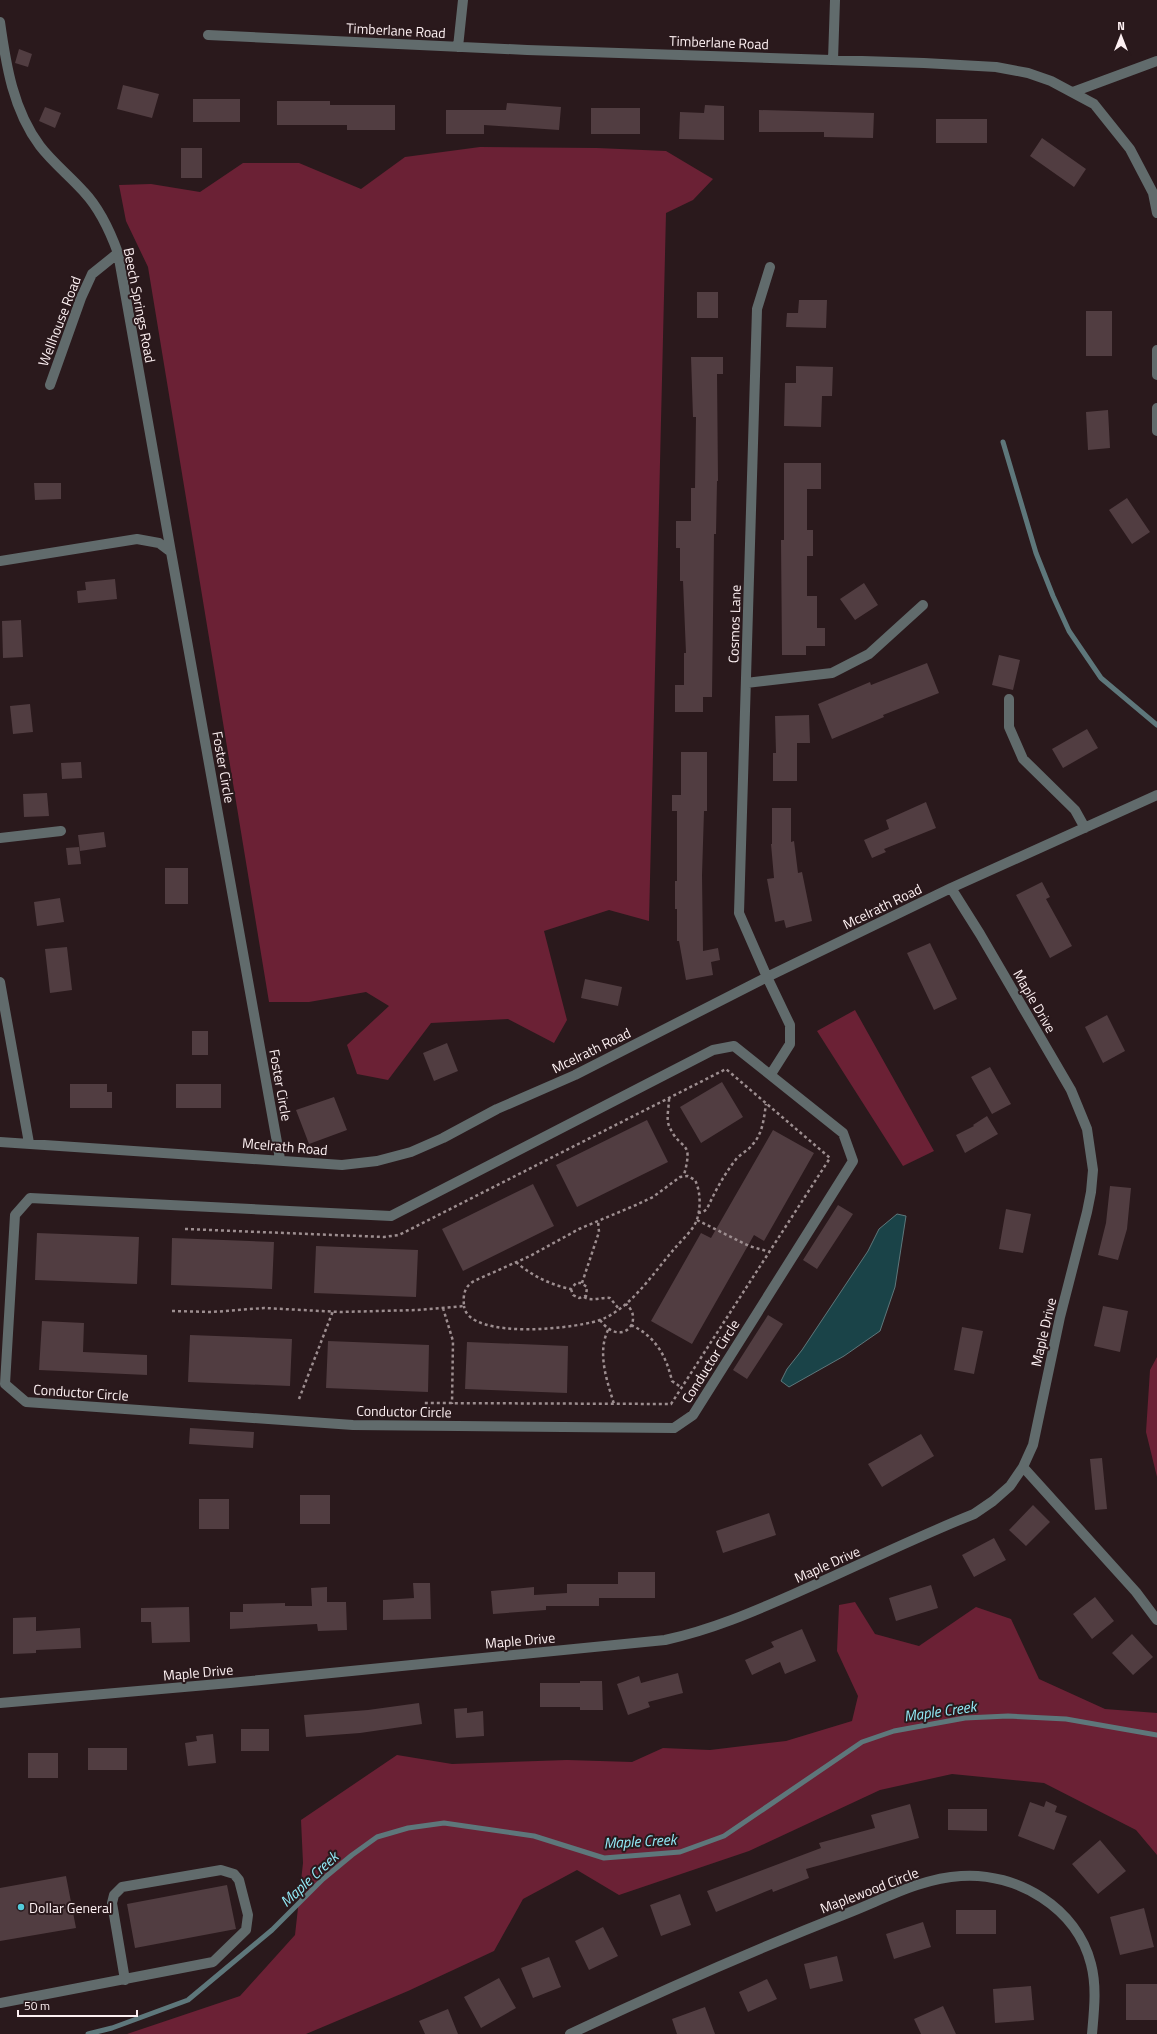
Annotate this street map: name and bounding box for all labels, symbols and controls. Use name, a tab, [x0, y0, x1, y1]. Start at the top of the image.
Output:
north arrow	[1101, 16, 1141, 56]
street label: Timberlane Road	[346, 17, 446, 43]
text: N	[1117, 18, 1125, 34]
street label: Timberlane Road	[669, 30, 769, 54]
street label: Beech Springs Road	[119, 246, 161, 364]
street label: Wellhouse Road	[32, 273, 86, 369]
street label: Cosmos Lane	[722, 584, 746, 664]
street label: Foster Circle	[207, 729, 241, 805]
street label: Mcelrath Road	[839, 878, 925, 934]
street label: Maple Drive	[1008, 965, 1062, 1037]
street label: Mcelrath Road	[548, 1022, 634, 1078]
street label: Foster Circle	[264, 1047, 298, 1123]
street label: Mcelrath Road	[241, 1132, 329, 1160]
street label: Maple Drive	[1025, 1295, 1061, 1369]
street label: Conductor Circle	[676, 1315, 744, 1407]
street label: Conductor Circle	[33, 1378, 129, 1406]
street label: Conductor Circle	[356, 1400, 452, 1422]
street label: Maple Drive	[791, 1540, 863, 1588]
street label: Maple Drive	[484, 1626, 556, 1654]
street label: Maple Drive	[162, 1658, 234, 1686]
water label: Maple Creek	[902, 1694, 980, 1727]
water label: Maple Creek	[603, 1827, 679, 1854]
water label: Maple Creek	[275, 1844, 345, 1912]
street label: Maplewood Circle	[817, 1862, 921, 1918]
place label: Dollar General	[29, 1897, 112, 1918]
marker: Dollar General	[16, 1902, 26, 1912]
scale bar	[18, 1992, 137, 2018]
text: 50 m	[24, 1996, 50, 2015]

